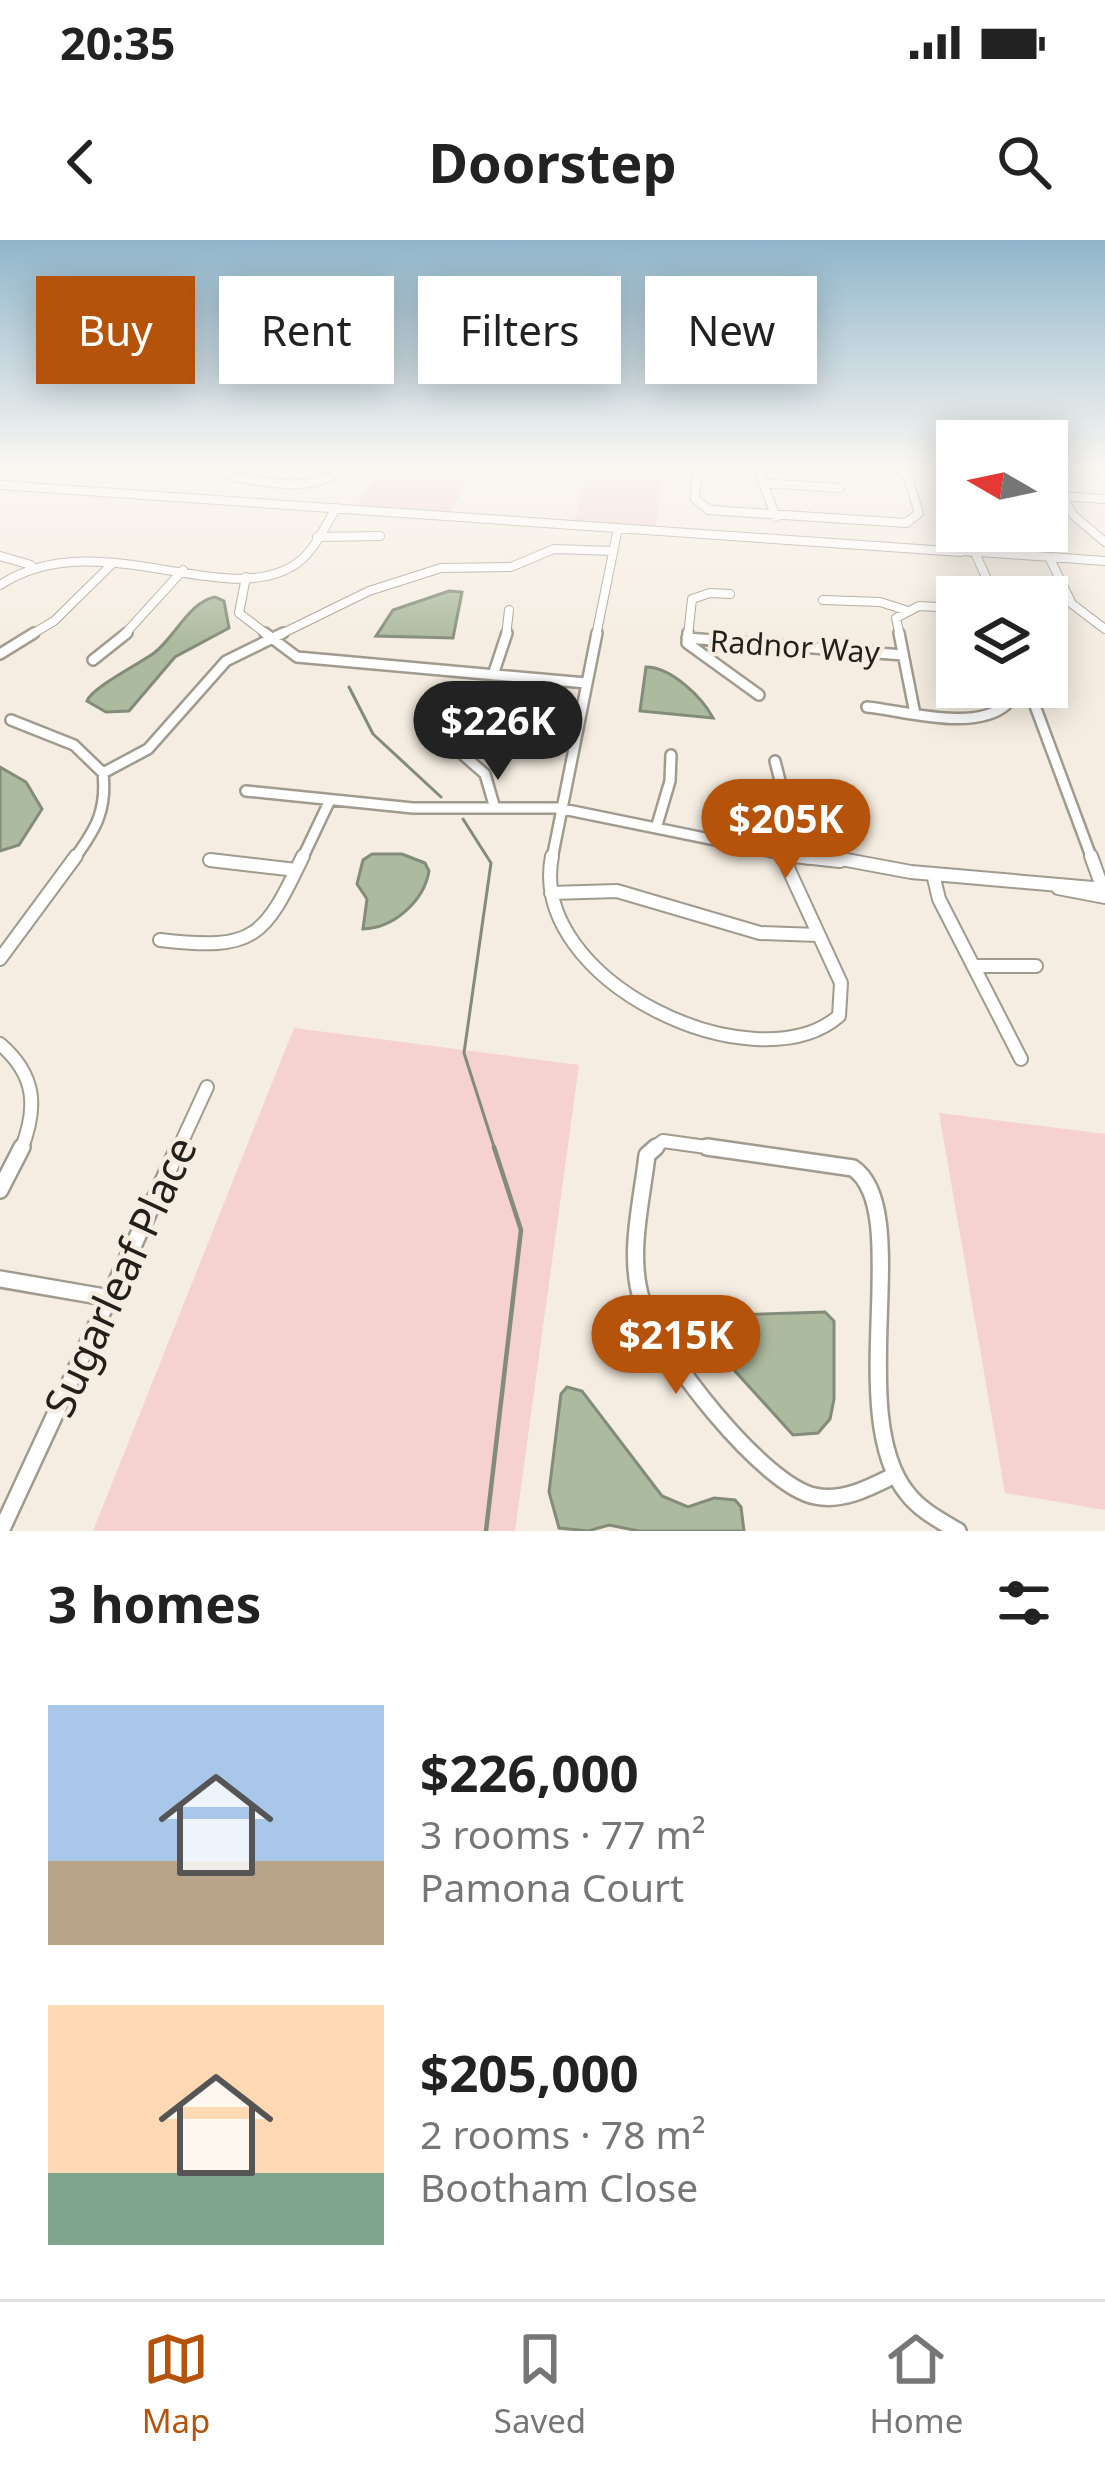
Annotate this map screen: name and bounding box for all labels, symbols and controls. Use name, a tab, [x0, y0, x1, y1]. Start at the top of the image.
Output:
text: 20:35	[60, 12, 176, 73]
text: Doorstep	[428, 125, 677, 199]
icon: back	[48, 129, 114, 195]
icon: search	[991, 129, 1057, 195]
chip: Buy	[36, 276, 195, 384]
chip: Rent	[219, 276, 394, 384]
chip: Filters	[418, 276, 621, 384]
chip: New	[645, 276, 817, 384]
north arrow	[936, 420, 1068, 552]
map controls	[936, 420, 1068, 708]
button: layers	[936, 576, 1068, 708]
street label: Radnor Way	[709, 620, 882, 672]
pin: $226K	[414, 681, 582, 783]
text: $226K	[440, 693, 556, 746]
pin: $205K	[702, 779, 870, 881]
text: $205K	[728, 791, 844, 844]
street label: Sugarleaf Place	[29, 1127, 209, 1425]
pin: $215K	[592, 1295, 760, 1397]
text: $215K	[618, 1307, 734, 1360]
text: 3 homes	[48, 1568, 261, 1638]
icon: filters	[991, 1570, 1057, 1636]
text: $226,000	[420, 1737, 639, 1807]
icon: home	[144, 1753, 288, 1897]
text: 3 rooms · 77 m²	[420, 1807, 706, 1860]
text: Pamona Court	[420, 1860, 684, 1913]
text: $205,000	[420, 2037, 639, 2107]
icon: home	[144, 2053, 288, 2197]
text: 2 rooms · 78 m²	[420, 2107, 706, 2160]
text: Bootham Close	[420, 2160, 698, 2213]
tab: Map	[142, 2326, 210, 2443]
tab: Saved	[494, 2326, 586, 2443]
tab: Home	[869, 2326, 963, 2443]

